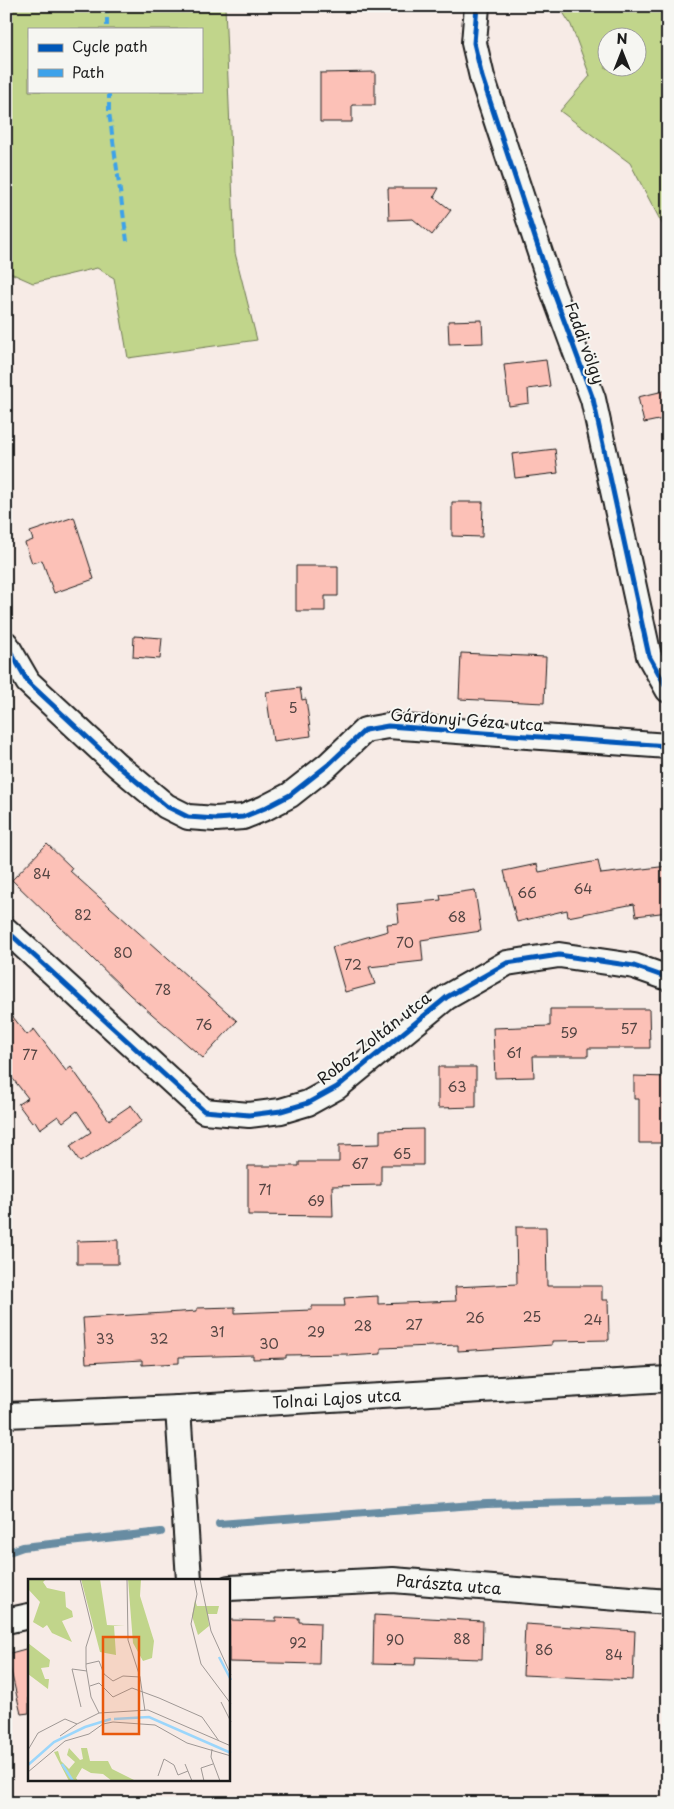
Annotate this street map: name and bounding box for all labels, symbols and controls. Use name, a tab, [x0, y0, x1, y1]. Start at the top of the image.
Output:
legend	[28, 28, 202, 92]
north arrow	[596, 28, 646, 78]
text: N	[616, 28, 628, 49]
text: Cycle path	[72, 34, 148, 57]
text: Path	[72, 60, 104, 83]
street label: Faddi völgy	[560, 298, 612, 387]
house number: 5	[288, 697, 298, 718]
street label: Gárdonyi Géza utca	[390, 702, 545, 736]
house number: 84	[33, 863, 51, 884]
house number: 64	[573, 878, 593, 899]
house number: 66	[517, 882, 537, 903]
house number: 82	[74, 904, 92, 925]
house number: 68	[448, 906, 466, 927]
house number: 70	[396, 932, 414, 953]
house number: 80	[114, 942, 132, 963]
house number: 72	[344, 954, 362, 975]
house number: 78	[155, 979, 171, 1000]
street label: Roboz Zoltán utca	[311, 985, 436, 1089]
house number: 76	[196, 1014, 213, 1035]
house number: 57	[621, 1018, 637, 1039]
house number: 59	[560, 1022, 578, 1043]
house number: 61	[506, 1042, 522, 1063]
house number: 77	[22, 1044, 38, 1065]
house number: 63	[448, 1076, 466, 1097]
house number: 65	[393, 1143, 411, 1164]
house number: 67	[351, 1153, 369, 1174]
house number: 71	[258, 1179, 272, 1200]
house number: 69	[307, 1190, 325, 1211]
house number: 25	[523, 1306, 541, 1327]
house number: 26	[465, 1307, 485, 1328]
house number: 24	[584, 1309, 602, 1330]
house number: 27	[405, 1314, 423, 1335]
house number: 28	[354, 1315, 372, 1336]
house number: 31	[210, 1321, 224, 1342]
house number: 29	[307, 1321, 325, 1342]
house number: 33	[96, 1328, 114, 1349]
house number: 32	[150, 1328, 168, 1349]
house number: 30	[259, 1333, 279, 1354]
street label: Tolnai Lajos utca	[272, 1382, 402, 1413]
street label: Parászta utca	[395, 1567, 502, 1600]
inset map	[28, 1579, 230, 1782]
house number: 88	[453, 1628, 471, 1649]
house number: 90	[386, 1629, 404, 1650]
house number: 92	[289, 1632, 307, 1653]
house number: 86	[535, 1639, 553, 1660]
house number: 84	[605, 1644, 623, 1665]

